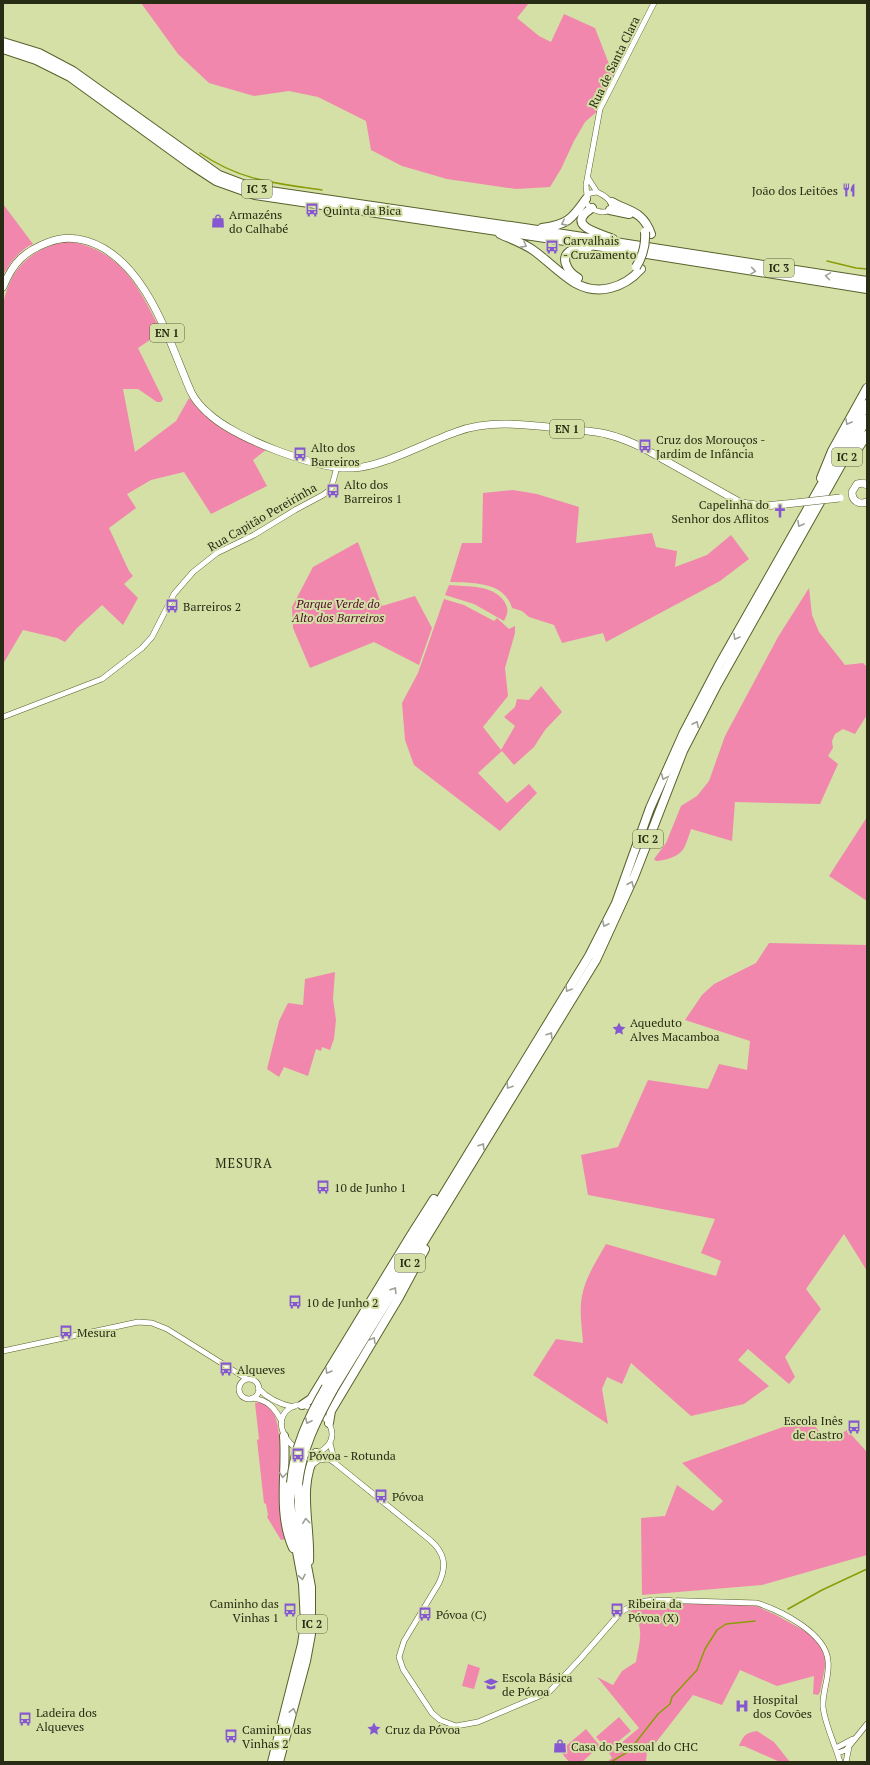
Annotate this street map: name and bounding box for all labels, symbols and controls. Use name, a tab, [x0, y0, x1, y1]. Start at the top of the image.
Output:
street label: Rua de Santa Clara	[585, 14, 643, 110]
road number: IC 3	[242, 180, 272, 198]
restaurant icon: João dos Leitões	[841, 182, 857, 198]
place label: João dos Leitões	[752, 183, 838, 198]
bus stop icon: Quinta da Bica	[304, 202, 320, 218]
place label: Quinta da Bica	[323, 203, 401, 218]
place label: Armazéns do Calhabé	[229, 207, 288, 236]
shop icon: Armazéns do Calhabé	[210, 213, 226, 229]
one-way arrow	[561, 218, 568, 226]
place label: Carvalhais - Cruzamento	[563, 233, 637, 262]
bus stop icon: Carvalhais - Cruzamento	[544, 239, 560, 255]
one-way arrow	[520, 240, 527, 248]
road number: IC 3	[764, 259, 794, 277]
one-way arrow	[749, 266, 756, 275]
one-way arrow	[825, 272, 832, 280]
road number: EN 1	[150, 324, 184, 342]
one-way arrow	[845, 418, 852, 425]
road number: EN 1	[550, 420, 584, 438]
place label: Cruz dos Morouços - Jardim de Infância	[656, 432, 765, 461]
bus stop icon: Cruz dos Morouços - Jardim de Infância	[637, 438, 653, 454]
place label: Alto dos Barreiros	[311, 440, 360, 469]
bus stop icon: Alto dos Barreiros	[292, 446, 308, 462]
road number: IC 2	[832, 448, 862, 466]
place label: Alto dos Barreiros 1	[344, 477, 402, 506]
street label: Rua Capitão Pereirinha	[205, 480, 319, 554]
bus stop icon: Alto dos Barreiros 1	[325, 483, 341, 499]
place label: Capelinha do Senhor dos Aflitos	[672, 497, 769, 526]
church icon: Capelinha do Senhor dos Aflitos	[772, 503, 788, 519]
one-way arrow	[797, 519, 804, 527]
park label: Parque Verde do Alto dos Barreiros	[291, 596, 384, 625]
bus stop icon: Barreiros 2	[164, 598, 180, 614]
place label: Barreiros 2	[183, 599, 241, 614]
one-way arrow	[733, 633, 740, 640]
one-way arrow	[691, 721, 699, 729]
one-way arrow	[661, 773, 669, 781]
road number: IC 2	[633, 830, 663, 848]
one-way arrow	[626, 880, 634, 888]
one-way arrow	[602, 920, 610, 927]
one-way arrow	[566, 985, 573, 992]
place label: Aqueduto Alves Macamboa	[630, 1015, 720, 1044]
place icon: Aqueduto Alves Macamboa	[611, 1021, 627, 1037]
one-way arrow	[546, 1032, 553, 1039]
one-way arrow	[506, 1082, 514, 1089]
one-way arrow	[478, 1143, 485, 1150]
district label: MESURA	[215, 1154, 273, 1172]
bus stop icon: 10 de Junho 1	[315, 1179, 331, 1195]
place label: 10 de Junho 1	[334, 1180, 406, 1195]
road number: IC 2	[395, 1254, 425, 1272]
one-way arrow	[389, 1287, 396, 1294]
bus stop icon: 10 de Junho 2	[287, 1294, 303, 1310]
place label: 10 de Junho 2	[306, 1295, 378, 1310]
bus stop icon: Mesura	[58, 1324, 74, 1340]
place label: Mesura	[77, 1325, 116, 1340]
one-way arrow	[369, 1337, 376, 1344]
bus stop icon: Alqueves	[218, 1361, 234, 1377]
place label: Alqueves	[237, 1362, 285, 1377]
one-way arrow	[325, 1367, 332, 1374]
place label: Escola Inês de Castro	[784, 1413, 843, 1442]
one-way arrow	[304, 1418, 312, 1425]
bus stop icon: Escola Inês de Castro	[846, 1419, 862, 1435]
bus stop icon: Póvoa - Rotunda	[290, 1447, 306, 1463]
place label: Póvoa - Rotunda	[309, 1448, 396, 1463]
one-way arrow	[279, 1472, 288, 1478]
bus stop icon: Póvoa	[373, 1488, 389, 1504]
place label: Póvoa	[392, 1489, 424, 1504]
one-way arrow	[302, 1518, 311, 1524]
one-way arrow	[297, 1574, 305, 1580]
place label: Caminho das Vinhas 1	[210, 1596, 279, 1625]
place label: Ribeira da Póvoa (X)	[628, 1596, 682, 1625]
bus stop icon: Caminho das Vinhas 1	[282, 1602, 298, 1618]
bus stop icon: Ribeira da Póvoa (X)	[609, 1602, 625, 1618]
bus stop icon: Póvoa (C)	[417, 1606, 433, 1622]
place label: Póvoa (C)	[436, 1607, 487, 1622]
road number: IC 2	[297, 1615, 327, 1633]
place label: Escola Básica de Póvoa	[502, 1670, 573, 1699]
school or university icon: Escola Básica de Póvoa	[483, 1676, 499, 1692]
place label: Hospital dos Covões	[753, 1692, 812, 1721]
hospital icon: Hospital dos Covões	[734, 1698, 750, 1714]
place label: Ladeira dos Alqueves	[36, 1705, 97, 1734]
one-way arrow	[289, 1708, 297, 1714]
bus stop icon: Ladeira dos Alqueves	[17, 1711, 33, 1727]
place icon: Cruz da Póvoa	[366, 1721, 382, 1737]
place label: Caminho das Vinhas 2	[242, 1722, 311, 1751]
place label: Cruz da Póvoa	[385, 1722, 460, 1737]
bus stop icon: Caminho das Vinhas 2	[223, 1728, 239, 1744]
shop icon: Casa do Pessoal do CHC	[552, 1738, 568, 1754]
place label: Casa do Pessoal do CHC	[571, 1739, 698, 1754]

